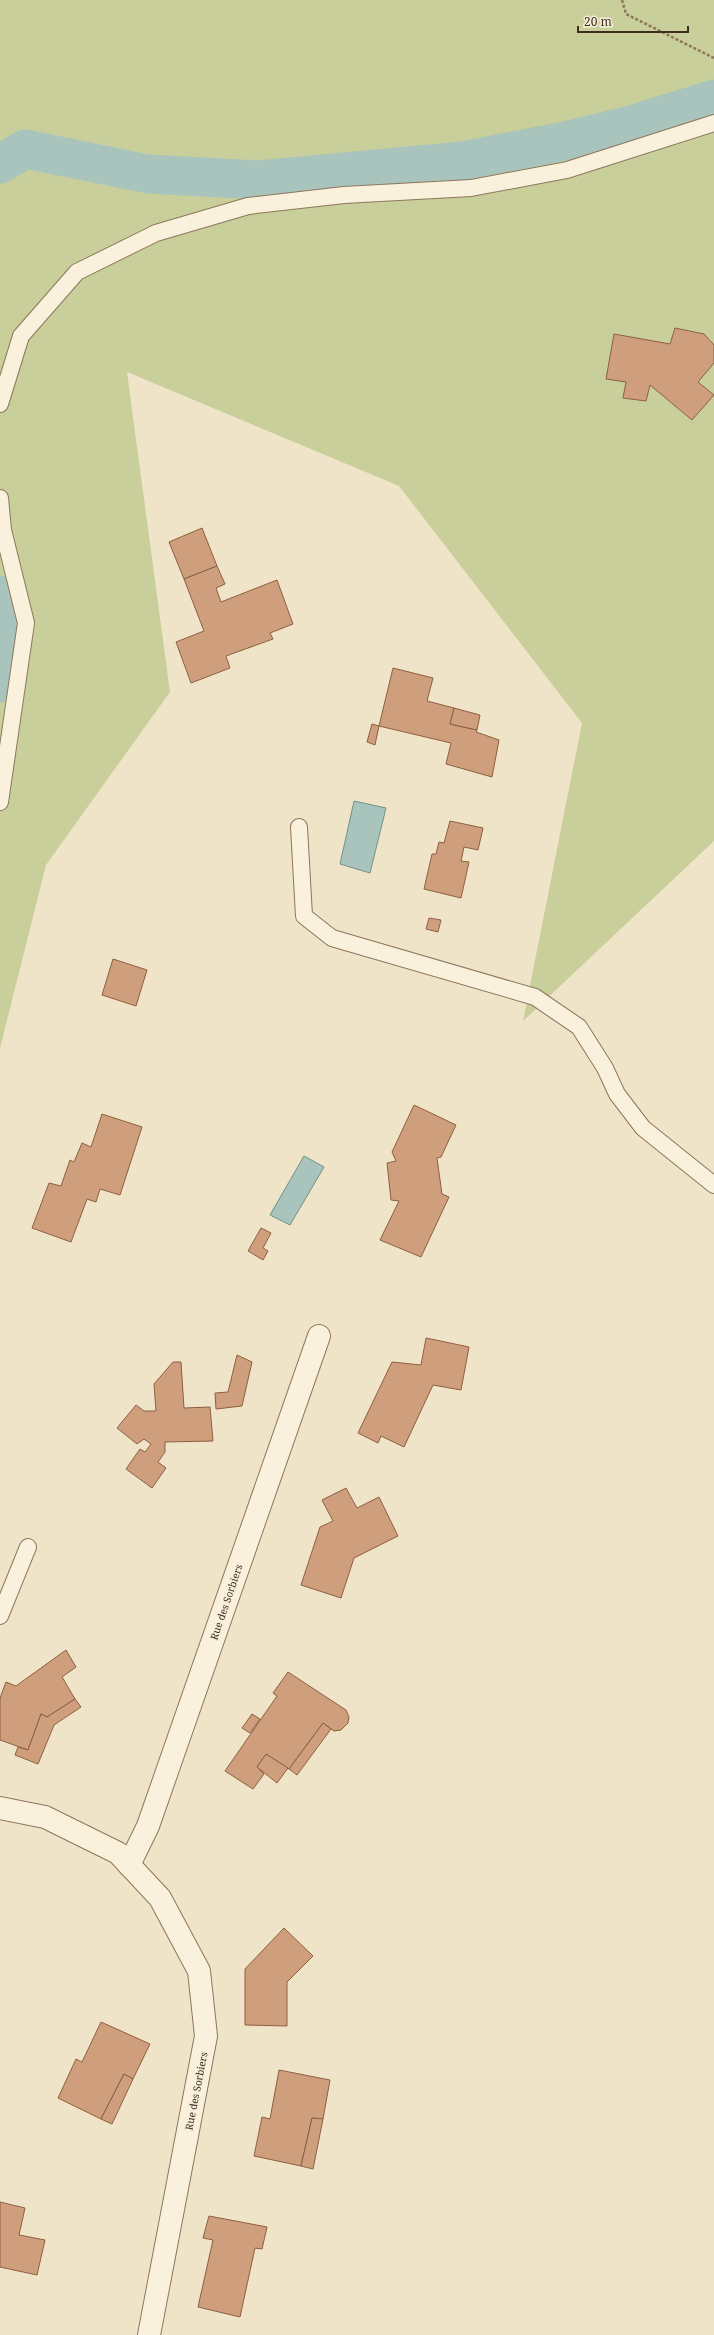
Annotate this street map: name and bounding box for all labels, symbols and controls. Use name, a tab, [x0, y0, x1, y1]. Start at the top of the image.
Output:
scale bar	[578, 8, 688, 34]
text: 20 m	[584, 13, 612, 30]
street label: Rue des Sorbiers	[206, 1562, 246, 1642]
street label: Rue des Sorbiers	[182, 2050, 211, 2131]

